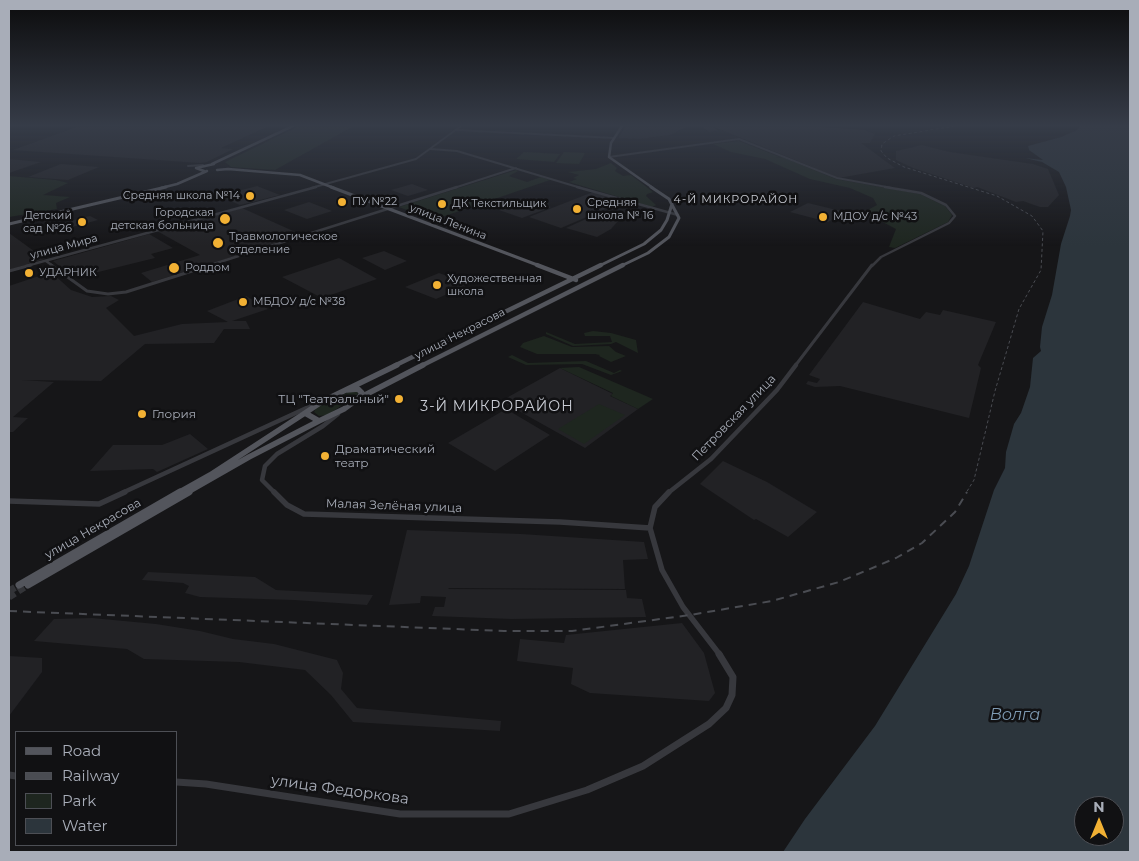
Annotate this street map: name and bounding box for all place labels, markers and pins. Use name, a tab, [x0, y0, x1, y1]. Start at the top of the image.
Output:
place label: Средняя школа №14	[123, 189, 240, 203]
marker: Средняя школа №14	[244, 190, 256, 202]
place label: ПУ №22	[352, 195, 397, 209]
marker: ПУ №22	[336, 196, 348, 208]
place label: Средняя школа № 16	[587, 196, 653, 222]
place label: ДК Текстильщик	[452, 197, 546, 211]
marker: ДК Текстильщик	[436, 198, 448, 210]
marker: Средняя школа № 16	[571, 203, 583, 215]
place label: Городская детская больница	[111, 206, 214, 232]
place label: Детский сад №26	[23, 209, 72, 235]
place label: МДОУ д/с №43	[833, 210, 917, 224]
marker: МДОУ д/с №43	[817, 211, 829, 223]
marker: Городская детская больница	[218, 212, 232, 226]
marker: Детский сад №26	[76, 216, 88, 228]
place label: Травмологическое отделение	[229, 230, 338, 256]
marker: Травмологическое отделение	[211, 236, 225, 250]
marker: Роддом	[167, 261, 181, 275]
place label: Роддом	[185, 261, 230, 275]
place label: УДАРНИК	[39, 266, 97, 280]
marker: УДАРНИК	[23, 267, 35, 279]
place label: Художественная школа	[447, 272, 542, 298]
marker: Художественная школа	[431, 279, 443, 291]
place label: МБДОУ д/с №38	[253, 295, 345, 309]
marker: МБДОУ д/с №38	[237, 296, 249, 308]
place label: ТЦ "Театральный"	[278, 392, 389, 406]
marker: ТЦ "Театральный"	[393, 393, 405, 405]
place label: Глория	[152, 407, 196, 421]
marker: Глория	[136, 408, 148, 420]
place label: Драматический театр	[335, 442, 435, 470]
marker: Драматический театр	[319, 450, 331, 462]

